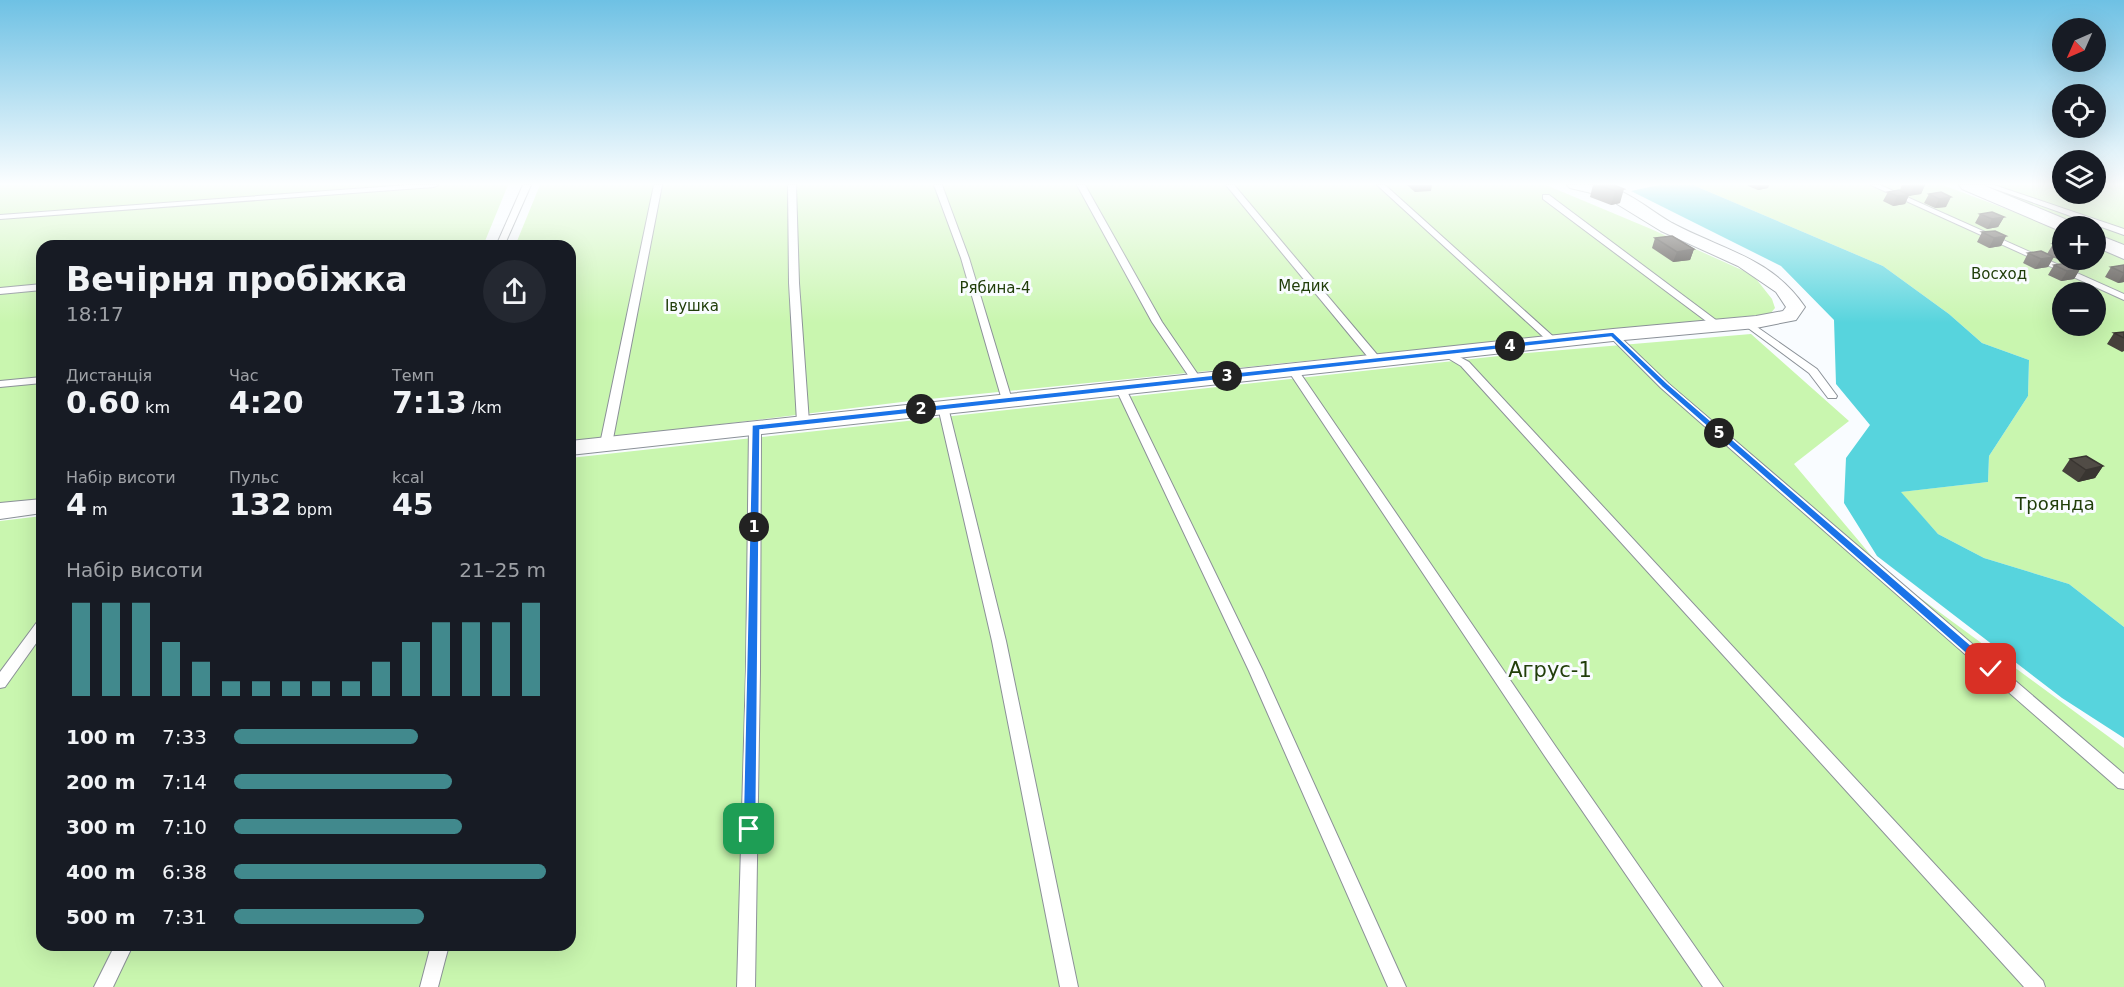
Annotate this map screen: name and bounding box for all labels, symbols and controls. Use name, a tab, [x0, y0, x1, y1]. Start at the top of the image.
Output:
north arrow	[2052, 18, 2106, 72]
map controls	[2052, 18, 2106, 336]
button: locate	[2052, 84, 2106, 138]
button: layers	[2052, 150, 2106, 204]
button: +	[2052, 216, 2106, 270]
text: Вечірня пробіжка	[66, 260, 408, 299]
button: share	[483, 260, 546, 323]
park label: Восход	[1971, 265, 2027, 283]
park label: Медик	[1278, 277, 1330, 295]
park label: Рябина-4	[959, 279, 1031, 297]
button: −	[2052, 282, 2106, 336]
park label: Івушка	[665, 297, 719, 315]
text: 18:17	[66, 302, 124, 326]
pin: 4	[1495, 331, 1525, 361]
text: 4	[1504, 336, 1516, 355]
pin: 3	[1212, 361, 1242, 391]
text: Дистанція	[66, 366, 152, 385]
text: Час	[229, 366, 259, 385]
text: Темп	[392, 366, 434, 385]
text: 3	[1221, 366, 1233, 385]
text: 0.60	[66, 385, 140, 420]
text: 4:20	[229, 385, 304, 420]
text: 7:13	[392, 385, 467, 420]
pin: 2	[906, 394, 936, 424]
text: km	[140, 398, 170, 417]
text: /km	[467, 398, 502, 417]
text: 2	[915, 399, 927, 418]
pin: 5	[1704, 418, 1734, 448]
text: 5	[1713, 423, 1725, 442]
text: Набір висоти	[66, 468, 176, 487]
text: Пульс	[229, 468, 279, 487]
text: kcal	[392, 468, 424, 487]
text: 4	[66, 487, 87, 522]
text: 132	[229, 487, 292, 522]
text: 45	[392, 487, 434, 522]
park label: Троянда	[2014, 493, 2095, 514]
text: m	[87, 500, 108, 519]
text: bpm	[292, 500, 333, 519]
pin: 1	[739, 512, 769, 542]
text: 1	[748, 517, 760, 536]
text: Набір висоти	[66, 558, 203, 582]
text: 21–25 m	[459, 558, 546, 582]
pin	[1965, 643, 2016, 694]
icon: check	[1974, 652, 2007, 685]
park label: Агрус-1	[1508, 658, 1592, 682]
text: 100 m	[66, 725, 136, 749]
text: 7:33	[162, 725, 207, 749]
text: 200 m	[66, 770, 136, 794]
text: 7:14	[162, 770, 207, 794]
pin	[723, 803, 774, 854]
icon: arrive	[732, 812, 765, 845]
text: 300 m	[66, 815, 136, 839]
text: 7:10	[162, 815, 207, 839]
text: 400 m	[66, 860, 136, 884]
text: 6:38	[162, 860, 207, 884]
text: 500 m	[66, 905, 136, 929]
text: 7:31	[162, 905, 207, 929]

